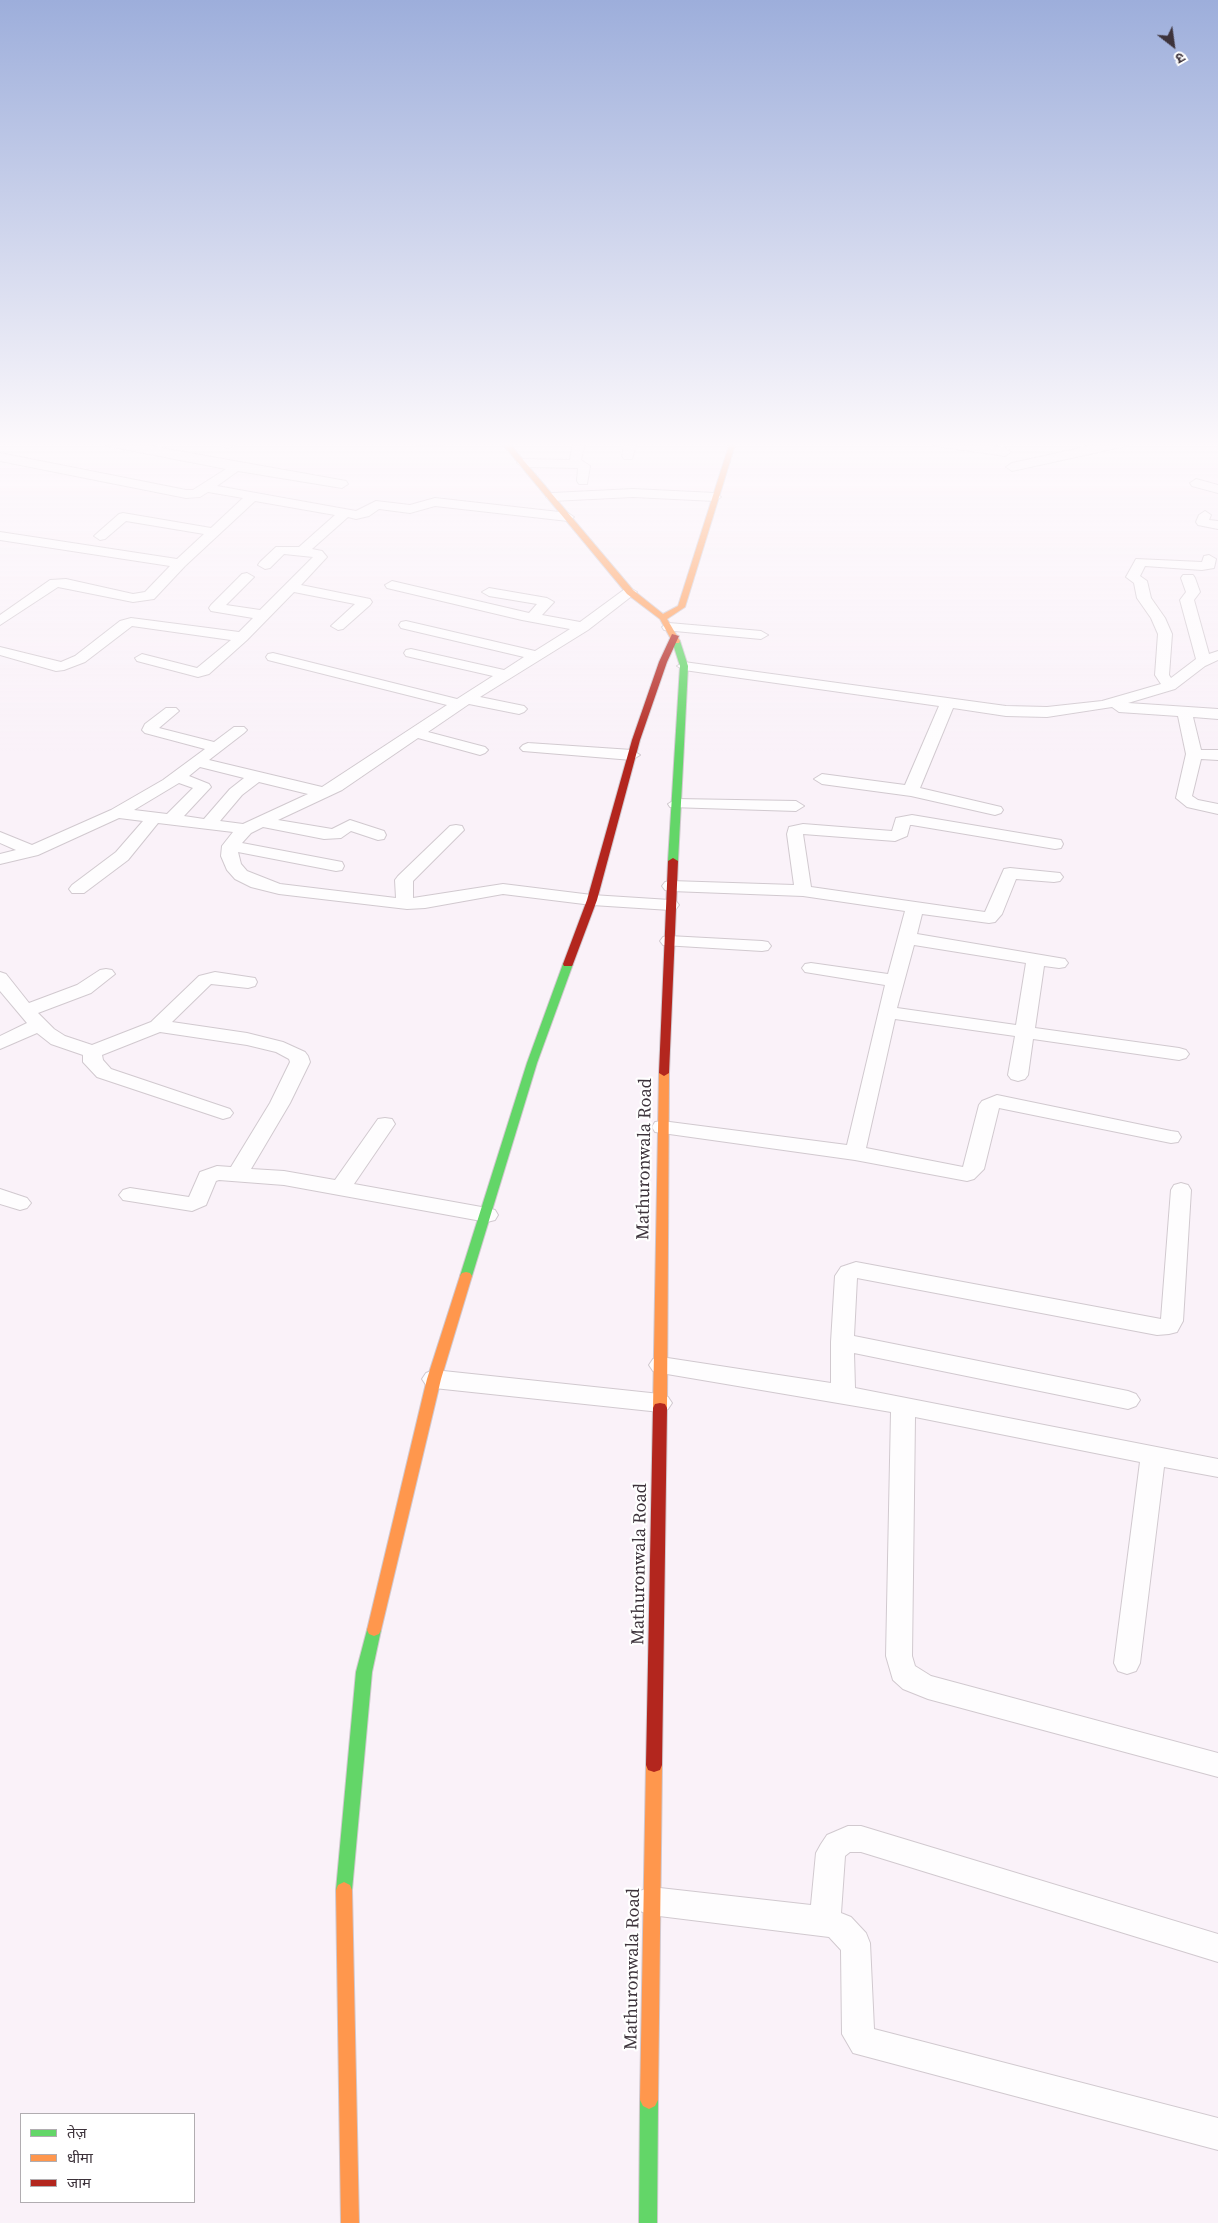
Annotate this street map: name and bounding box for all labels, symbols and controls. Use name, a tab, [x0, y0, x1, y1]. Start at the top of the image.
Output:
north arrow	[1148, 20, 1198, 70]
text: उ	[1172, 47, 1189, 69]
street label: Mathuronwala Road	[633, 1078, 657, 1240]
street label: Mathuronwala Road	[628, 1483, 652, 1645]
street label: Mathuronwala Road	[621, 1888, 645, 2050]
legend	[20, 2113, 195, 2203]
text: तेज़	[67, 2122, 87, 2143]
text: धीमा	[67, 2147, 93, 2168]
text: जाम	[67, 2172, 91, 2193]

